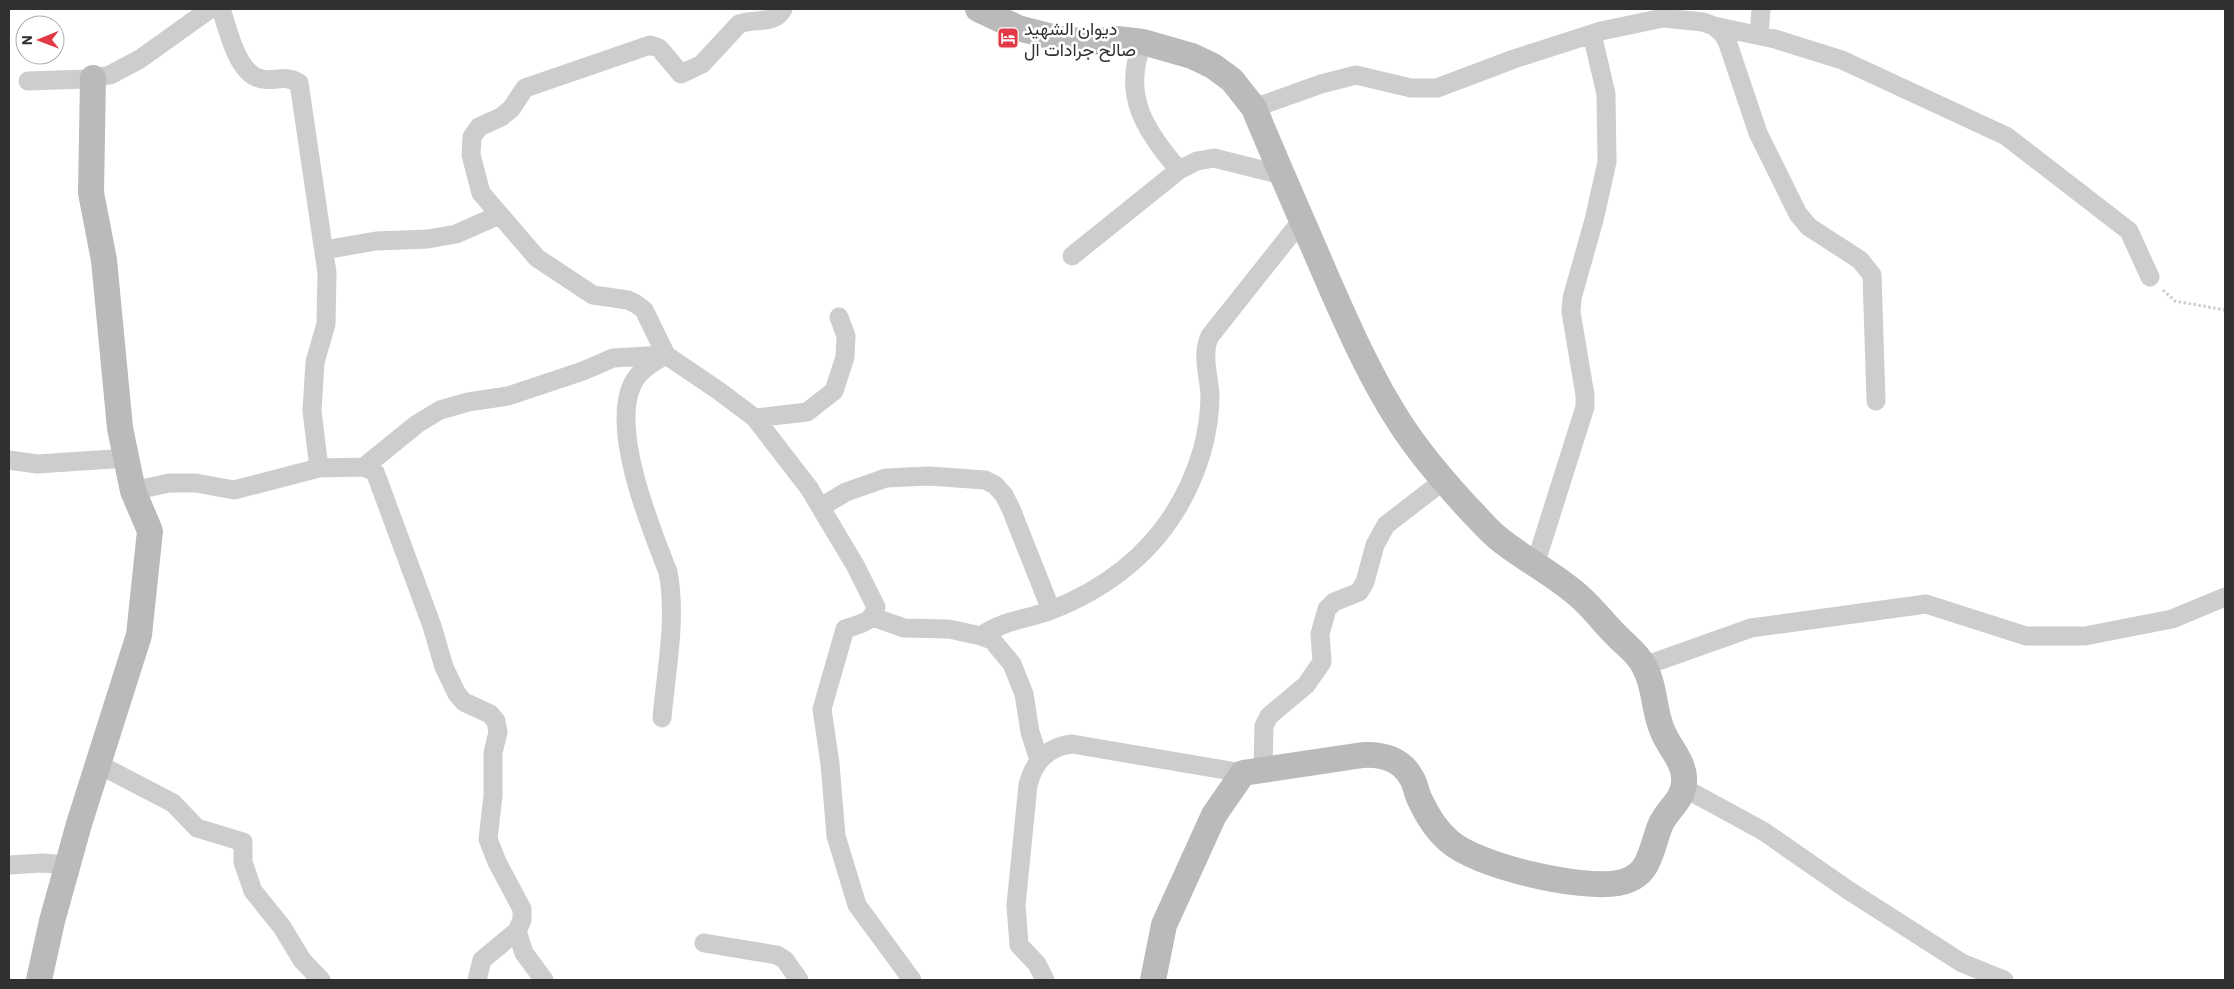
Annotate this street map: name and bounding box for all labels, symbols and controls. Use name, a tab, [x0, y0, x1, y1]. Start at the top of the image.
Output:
north arrow	[15, 15, 65, 65]
place label: ديوان الشهيد صالح جرادات ال	[1024, 17, 1136, 62]
hotel icon: ديوان الشهيد صالح جرادات ال	[996, 26, 1020, 50]
text: N	[18, 35, 36, 45]

